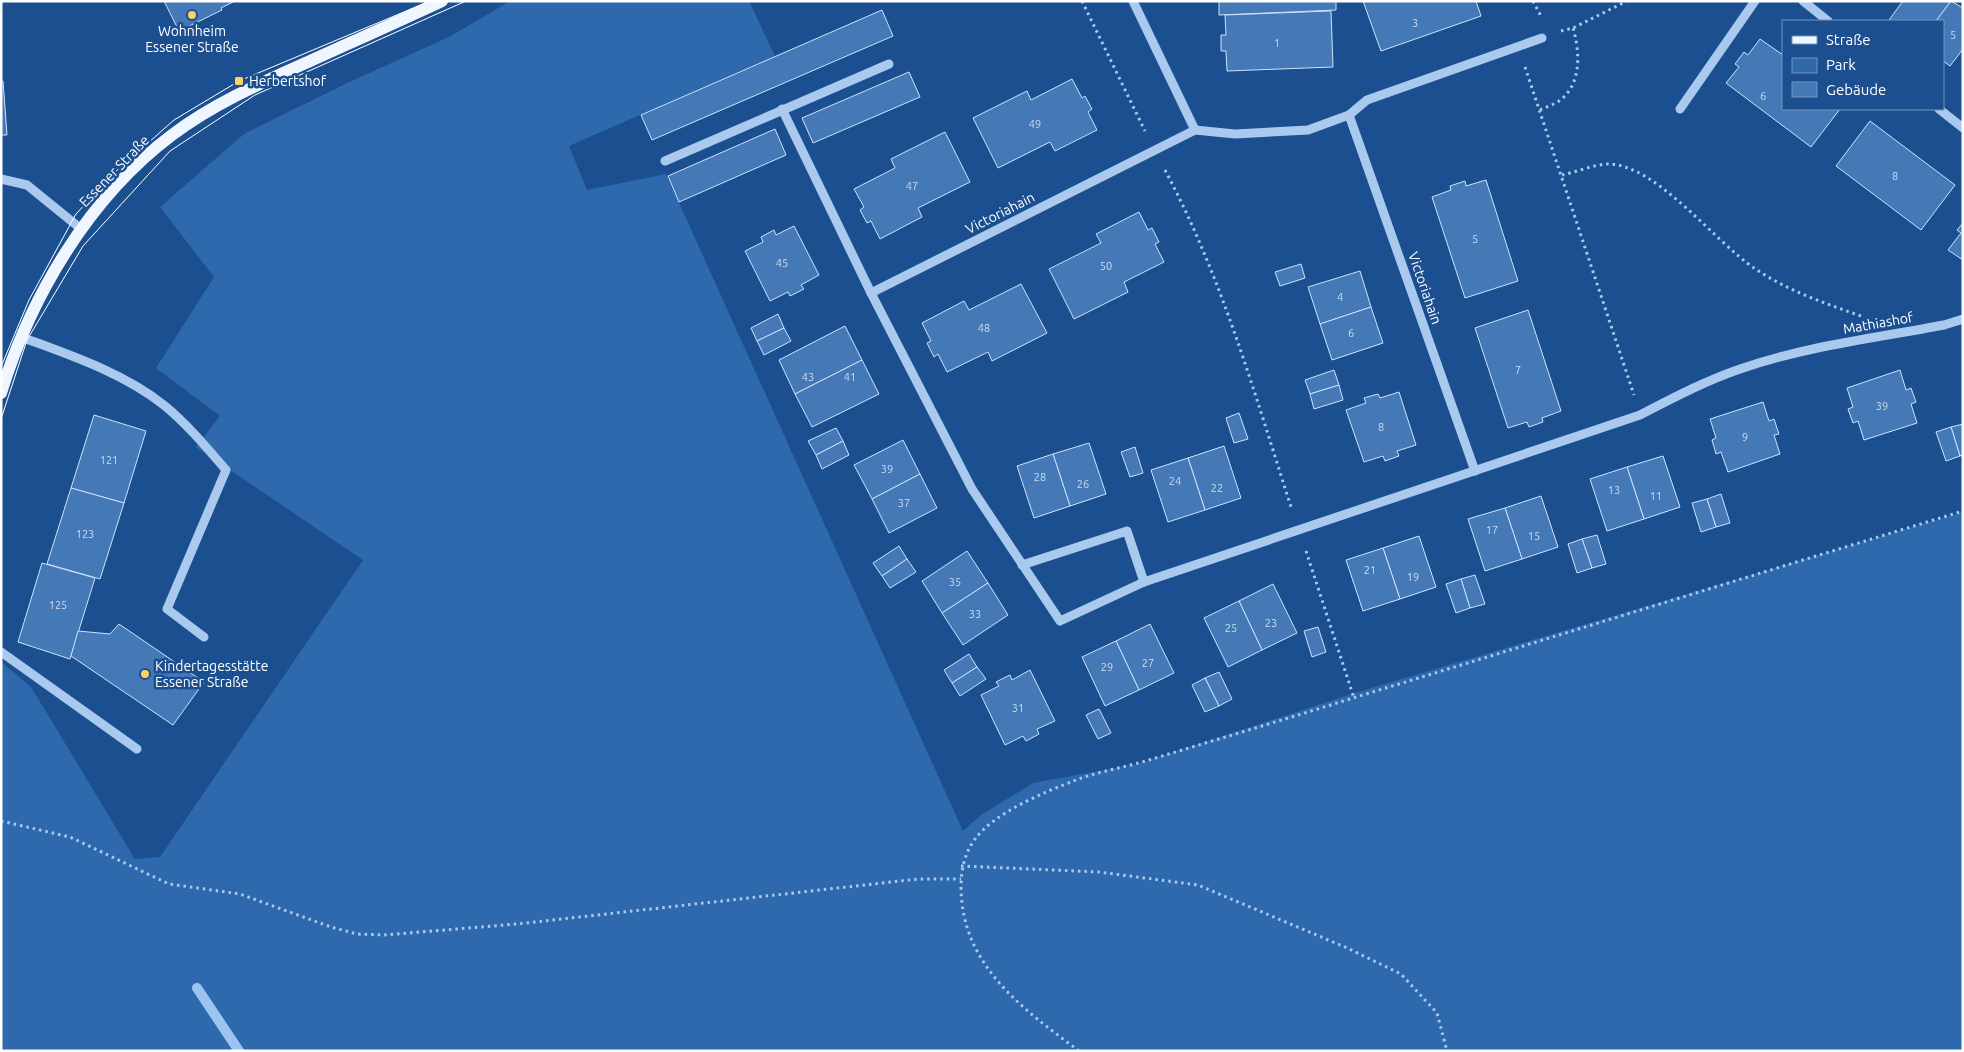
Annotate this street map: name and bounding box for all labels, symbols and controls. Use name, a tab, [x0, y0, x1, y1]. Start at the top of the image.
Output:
marker: Wohnheim Essener Straße	[186, 9, 198, 21]
house number: 3	[1412, 17, 1418, 29]
legend	[1782, 20, 1944, 110]
place label: Wohnheim Essener Straße	[145, 23, 239, 55]
house number: 5	[1950, 29, 1956, 41]
text: Straße	[1826, 31, 1870, 48]
house number: 1	[1274, 37, 1280, 49]
text: Park	[1826, 56, 1856, 73]
place label: Herbertshof	[249, 73, 327, 89]
marker: Herbertshof	[233, 75, 245, 87]
text: Gebäude	[1826, 81, 1886, 98]
house number: 6	[1760, 90, 1766, 102]
house number: 49	[1029, 118, 1041, 130]
street label: Essener Straße	[76, 132, 152, 210]
house number: 8	[1892, 170, 1898, 182]
house number: 47	[906, 180, 918, 192]
street label: Victoriahain	[963, 189, 1037, 237]
house number: 5	[1472, 233, 1478, 245]
street label: Victoriahain	[1405, 250, 1445, 326]
house number: 45	[776, 257, 788, 269]
house number: 50	[1100, 260, 1112, 272]
house number: 4	[1337, 291, 1343, 303]
street label: Mathiashof	[1842, 309, 1915, 337]
house number: 48	[978, 322, 990, 334]
house number: 6	[1348, 327, 1354, 339]
house number: 7	[1515, 364, 1521, 376]
house number: 43	[802, 371, 814, 383]
house number: 41	[844, 371, 856, 383]
house number: 39	[1876, 400, 1888, 412]
house number: 8	[1378, 421, 1384, 433]
house number: 9	[1742, 431, 1748, 443]
house number: 121	[100, 454, 118, 466]
house number: 39	[881, 463, 893, 475]
house number: 28	[1034, 471, 1046, 483]
house number: 24	[1169, 475, 1181, 487]
house number: 26	[1077, 478, 1089, 490]
house number: 22	[1211, 482, 1223, 494]
house number: 13	[1608, 484, 1620, 496]
house number: 11	[1650, 490, 1662, 502]
house number: 37	[898, 497, 910, 509]
house number: 17	[1486, 524, 1498, 536]
house number: 123	[76, 528, 94, 540]
house number: 15	[1528, 530, 1540, 542]
house number: 21	[1364, 564, 1376, 576]
house number: 19	[1407, 571, 1419, 583]
house number: 35	[949, 576, 961, 588]
house number: 125	[49, 599, 67, 611]
house number: 33	[969, 608, 981, 620]
house number: 23	[1265, 617, 1277, 629]
house number: 25	[1225, 622, 1237, 634]
house number: 27	[1142, 657, 1154, 669]
place label: Kindertagesstätte Essener Straße	[155, 658, 268, 690]
house number: 29	[1101, 661, 1113, 673]
marker: Kindertagesstätte Essener Straße	[139, 668, 151, 680]
house number: 31	[1012, 702, 1024, 714]

